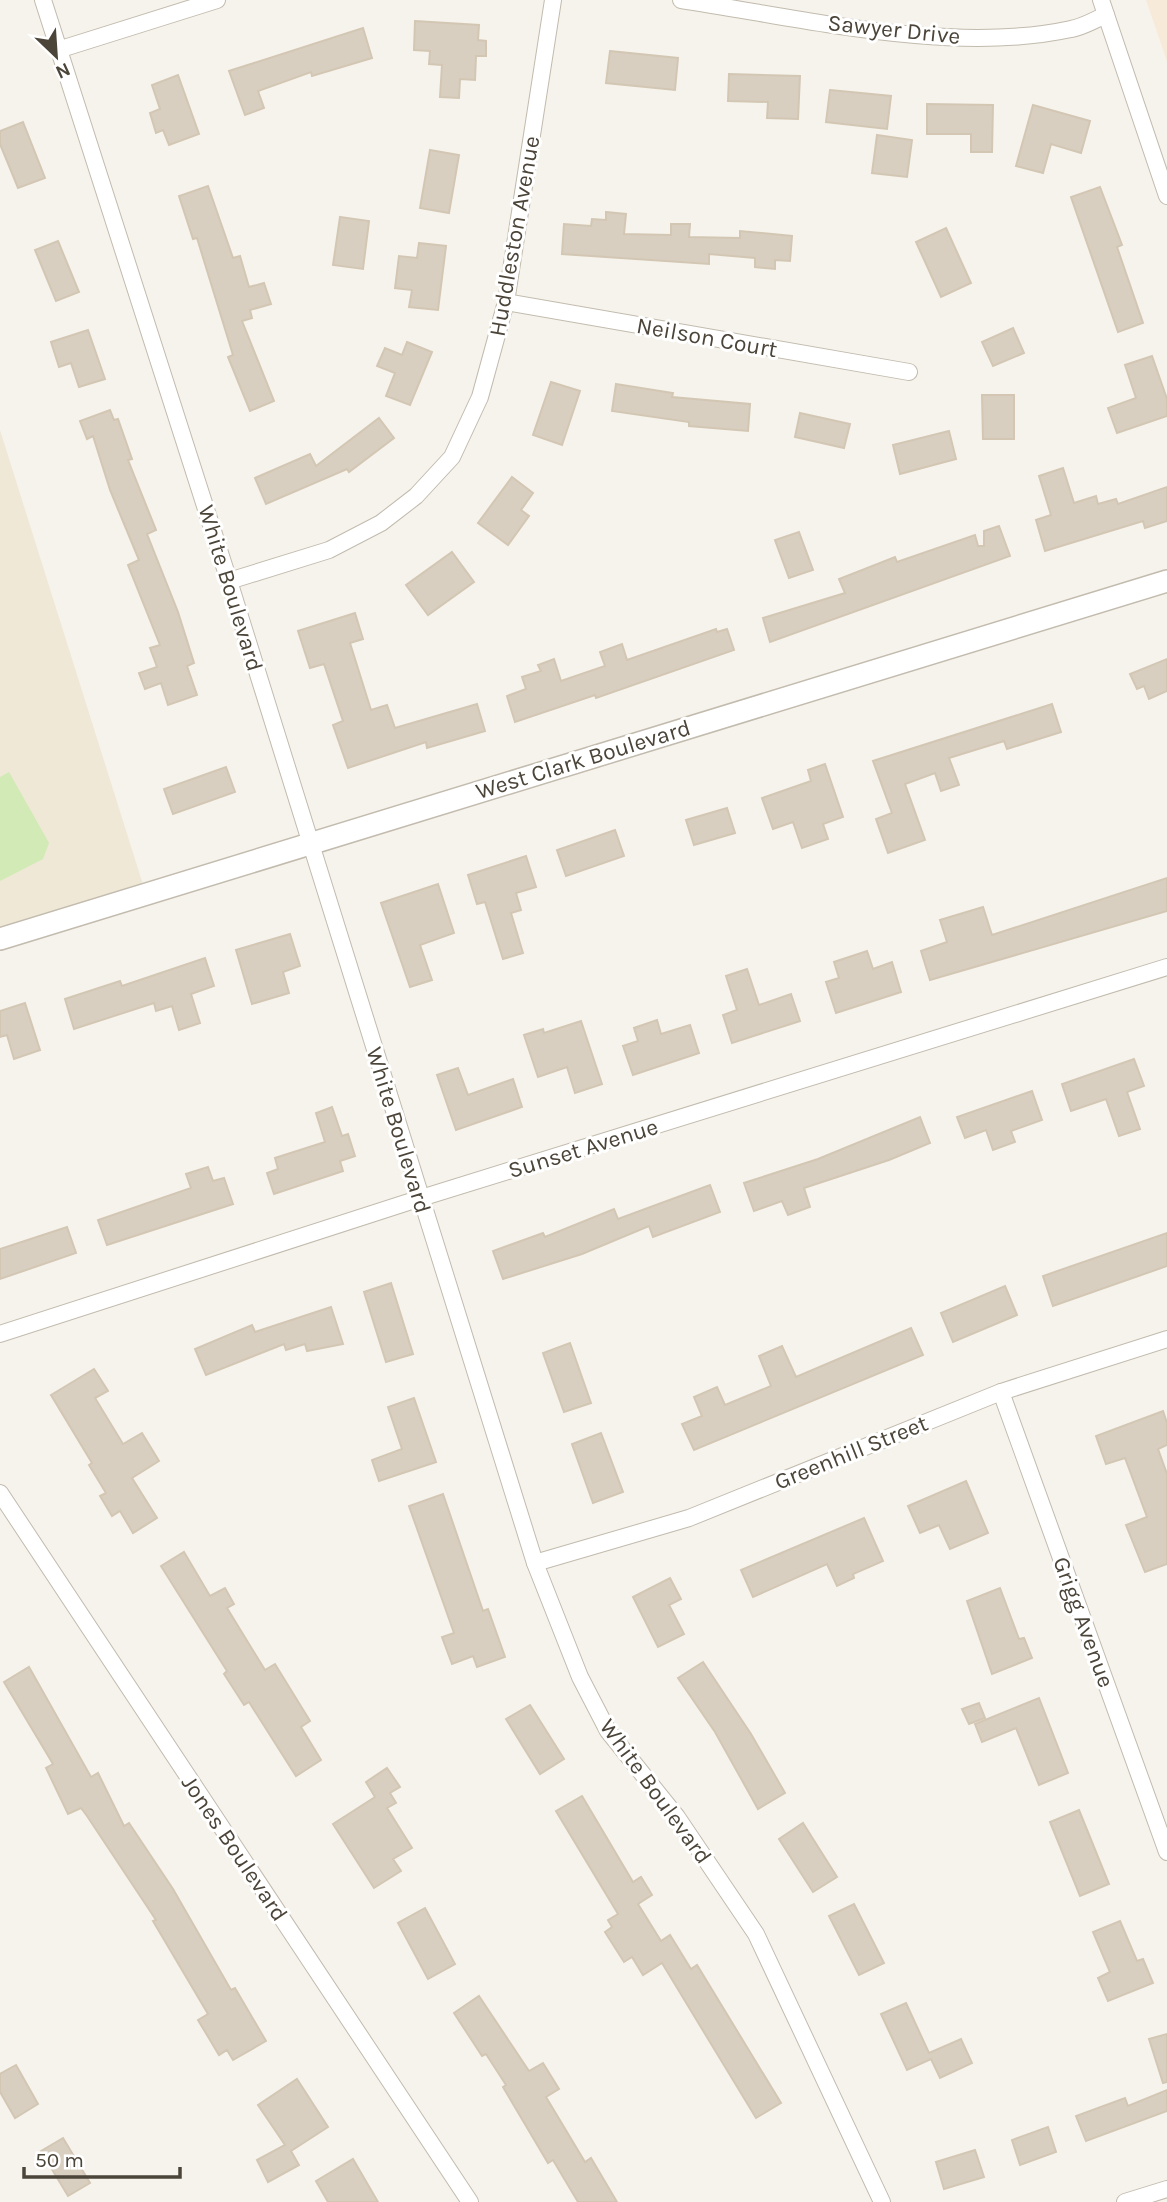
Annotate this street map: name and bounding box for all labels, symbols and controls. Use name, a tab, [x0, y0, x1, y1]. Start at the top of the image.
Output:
street label: Sawyer Drive	[826, 9, 962, 50]
north arrow	[21, 21, 91, 91]
text: N	[52, 58, 74, 83]
street label: Huddleston Avenue	[484, 134, 545, 338]
street label: Neilson Court	[634, 312, 780, 363]
street label: White Boulevard	[192, 502, 269, 675]
street label: West Clark Boulevard	[473, 714, 694, 805]
street label: White Boulevard	[360, 1044, 437, 1217]
street label: Sunset Avenue	[505, 1113, 661, 1184]
street label: Greenhill Street	[771, 1409, 932, 1495]
street label: Grigg Avenue	[1047, 1553, 1120, 1691]
street label: White Boulevard	[594, 1714, 717, 1869]
street label: Jones Boulevard	[176, 1770, 293, 1926]
scale bar	[24, 2136, 180, 2180]
text: 50 m	[35, 2148, 84, 2172]

